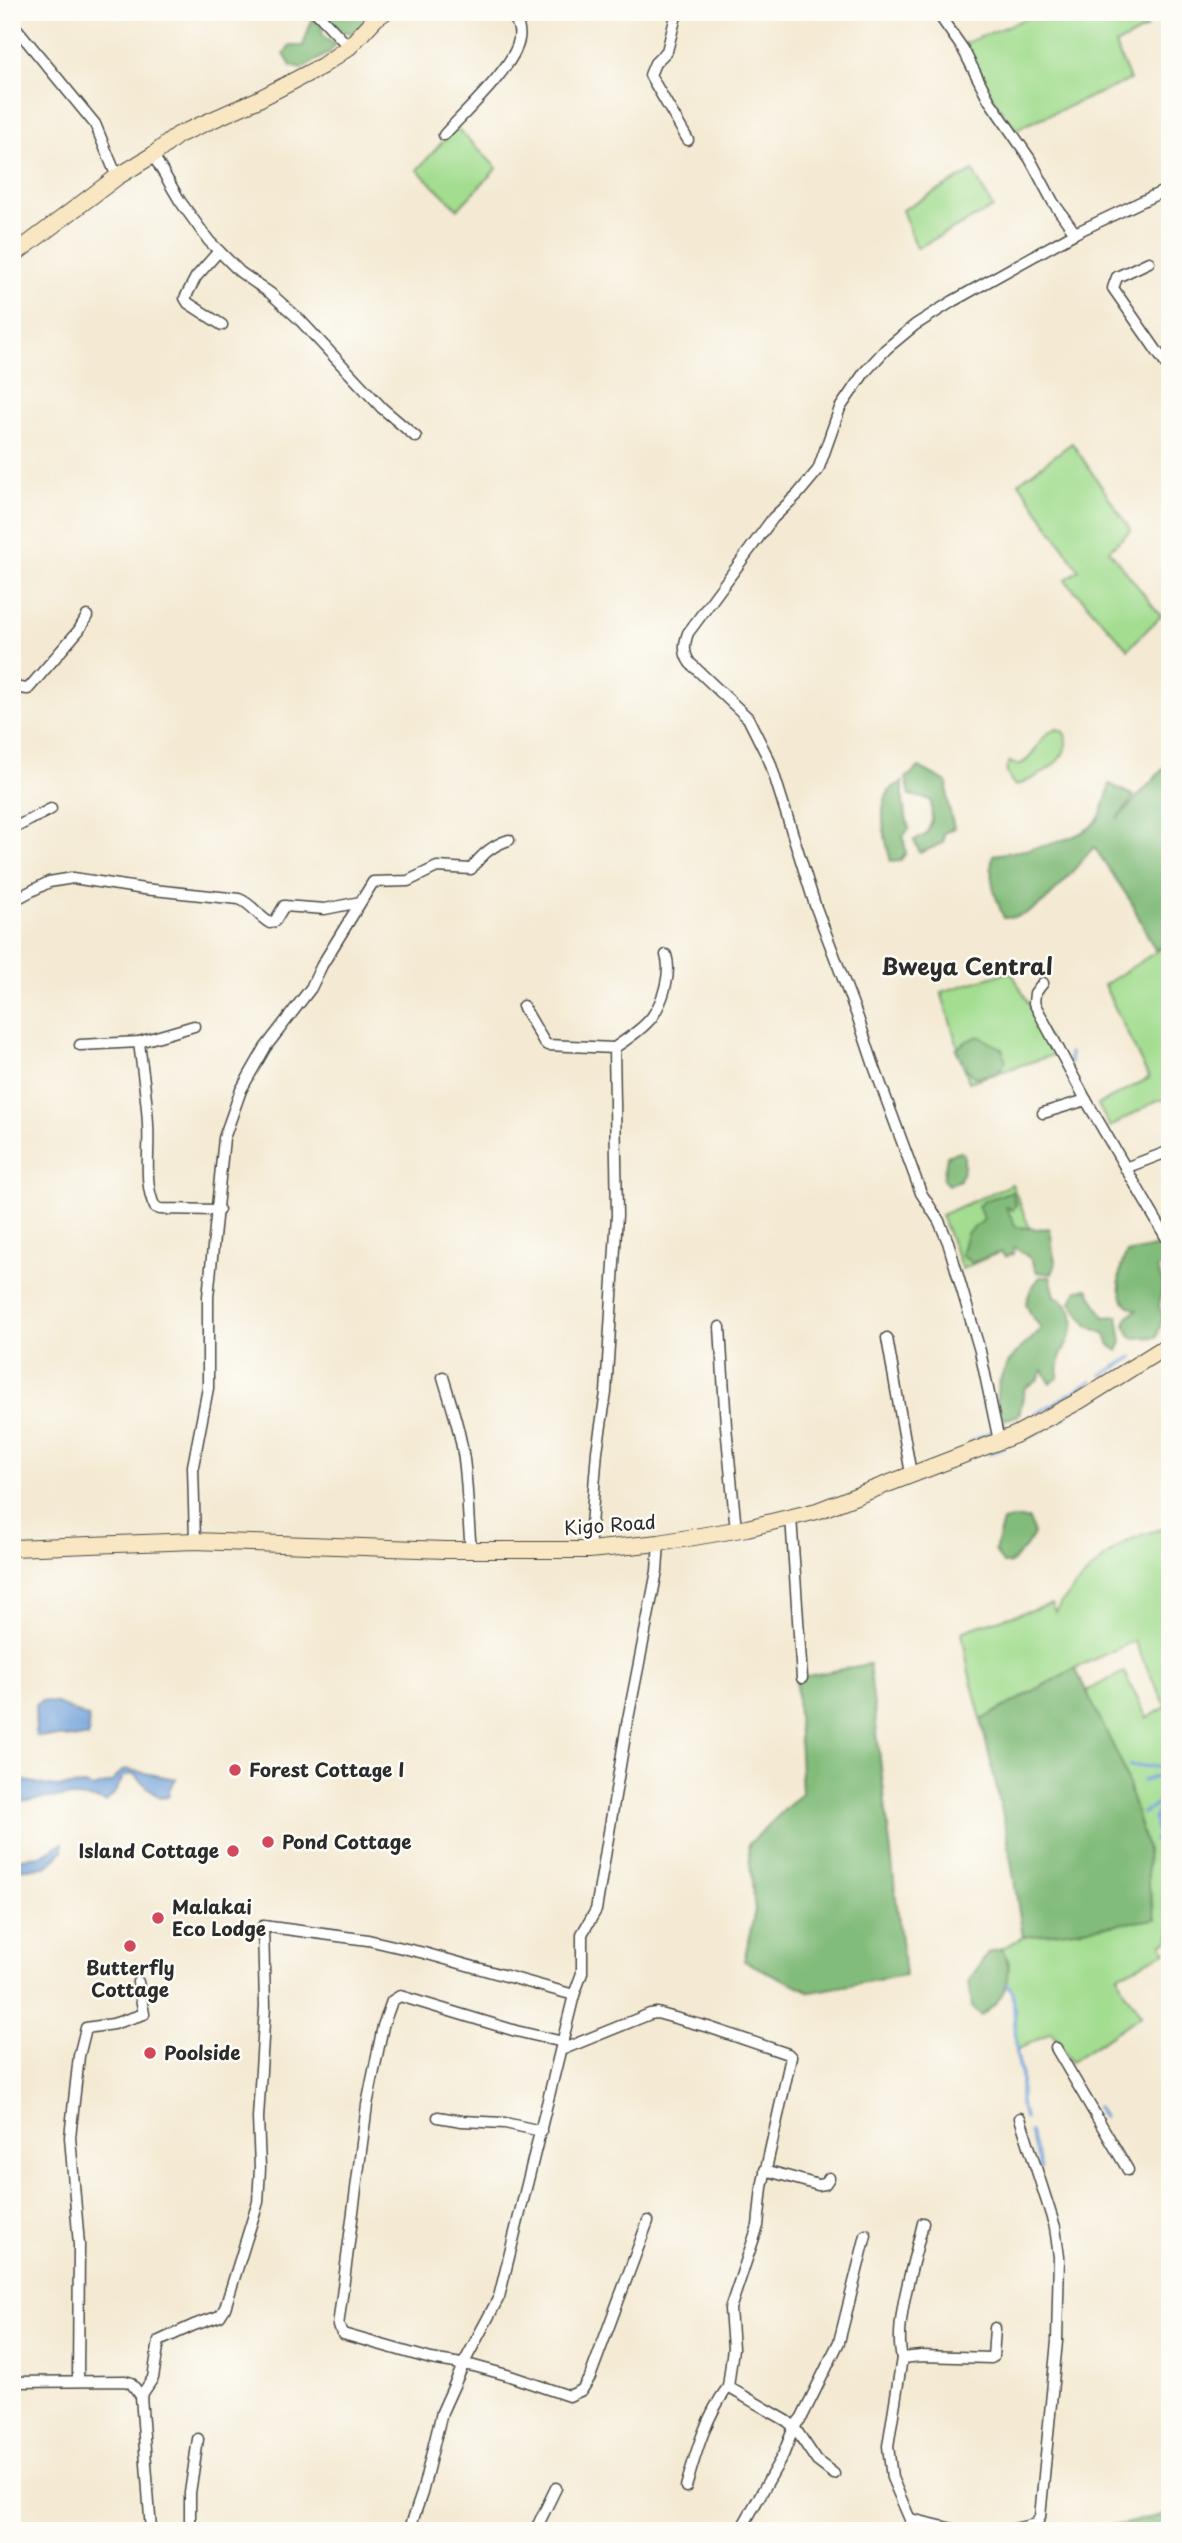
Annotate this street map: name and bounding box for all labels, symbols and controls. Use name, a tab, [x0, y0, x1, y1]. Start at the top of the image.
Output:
district label: Bweya Central	[881, 948, 1053, 983]
street label: Kigo Road	[563, 1507, 657, 1541]
place label: Forest Cottage I	[249, 1755, 404, 1783]
marker: Forest Cottage I	[227, 1762, 243, 1778]
place label: Pond Cottage	[282, 1827, 412, 1855]
marker: Pond Cottage	[260, 1834, 276, 1850]
place label: Island Cottage	[79, 1836, 219, 1864]
marker: Island Cottage	[225, 1843, 241, 1859]
place label: Malakai Eco Lodge	[172, 1892, 266, 1942]
marker: Malakai Eco Lodge	[150, 1910, 166, 1926]
marker: Butterfly Cottage	[122, 1938, 138, 1954]
place label: Butterfly Cottage	[86, 1953, 174, 2003]
place label: Poolside	[164, 2038, 241, 2066]
marker: Poolside	[142, 2045, 158, 2061]

